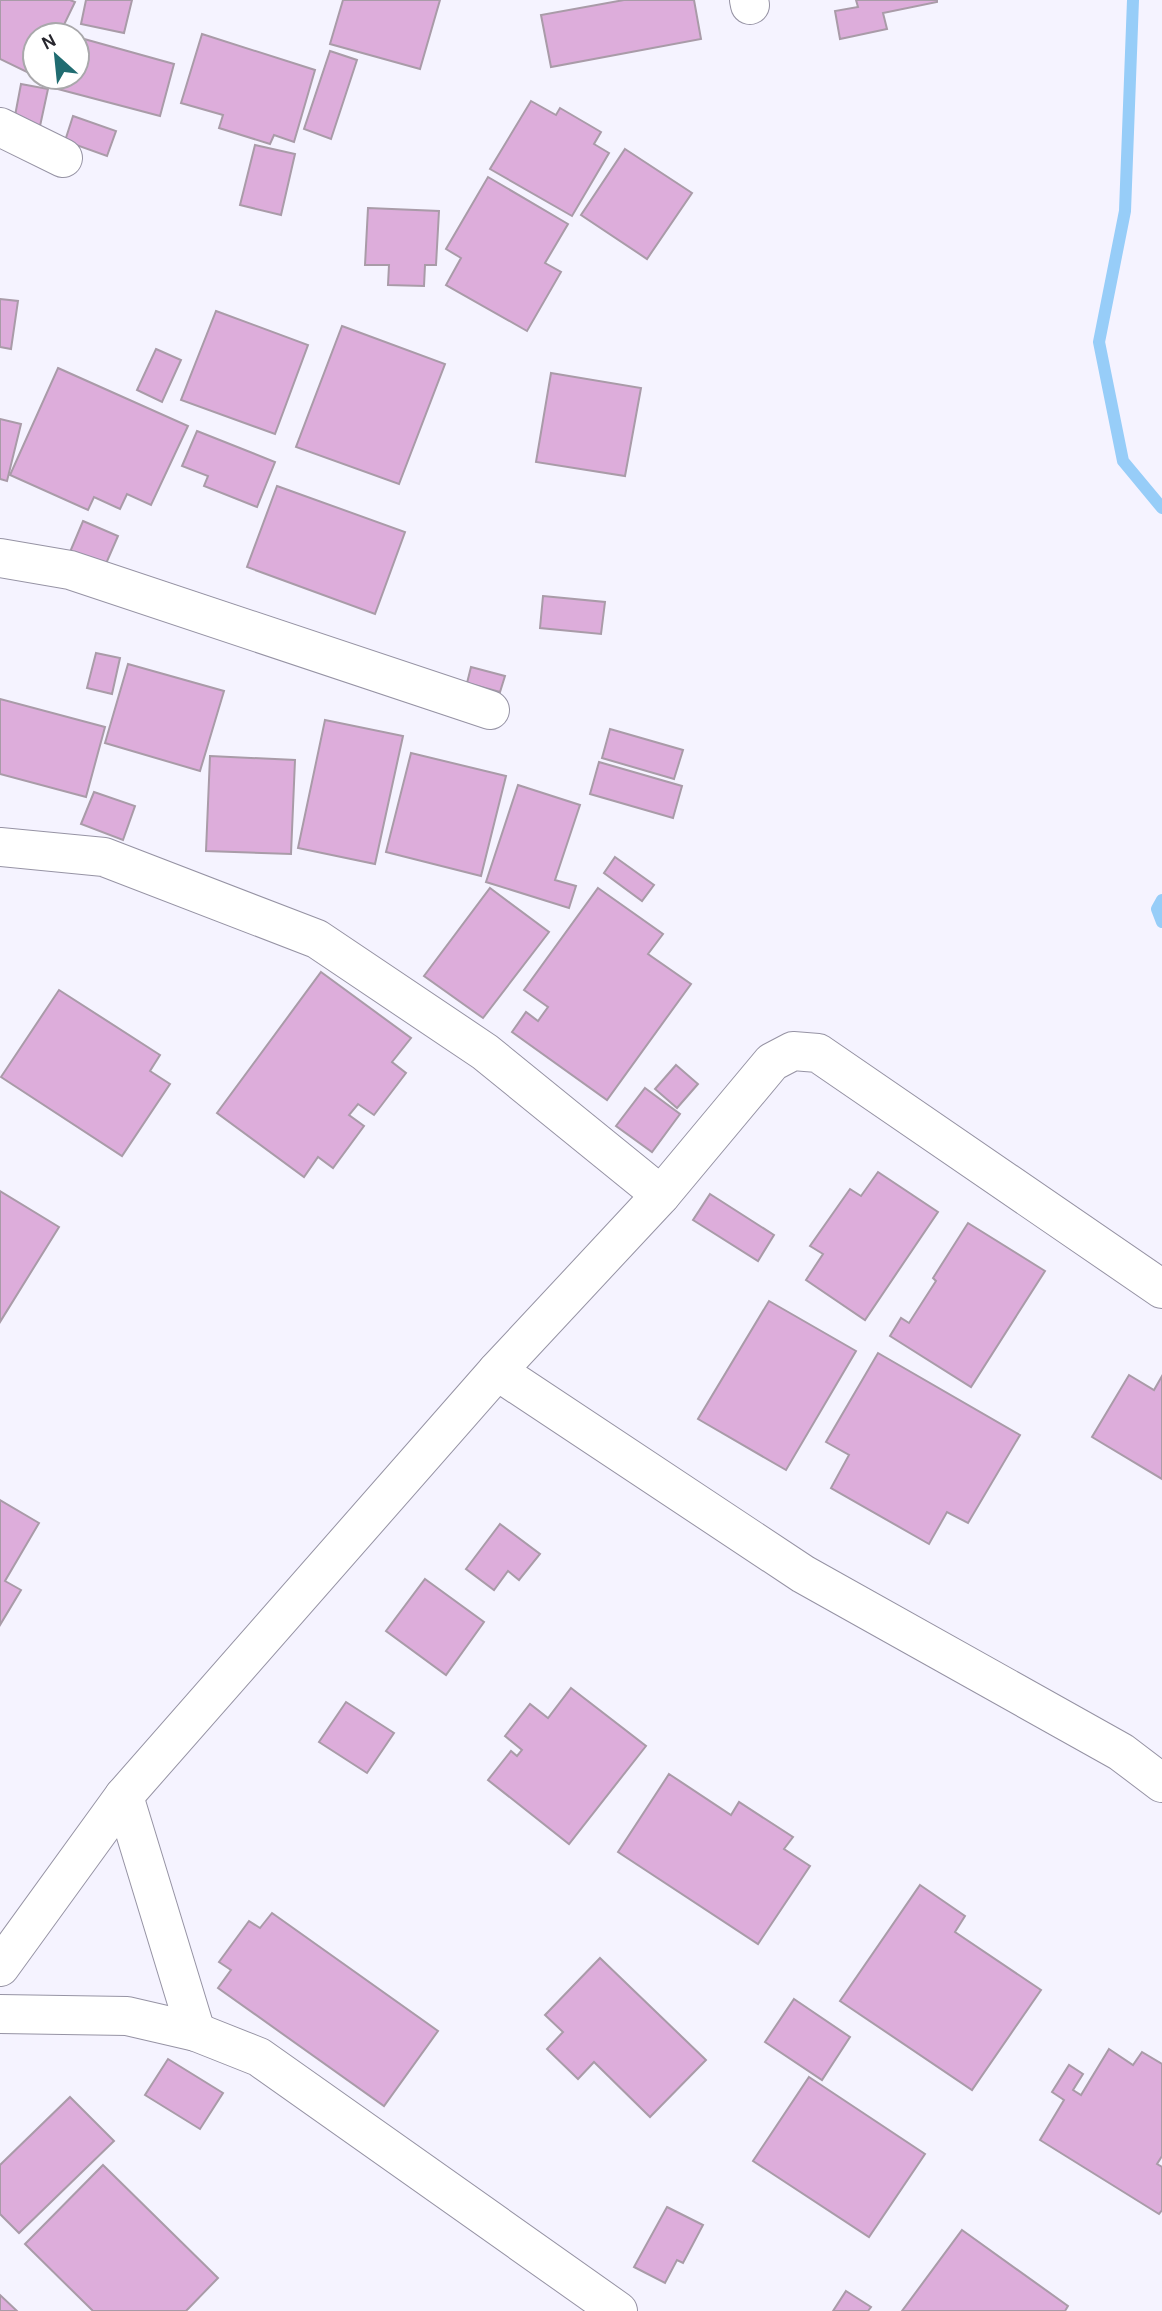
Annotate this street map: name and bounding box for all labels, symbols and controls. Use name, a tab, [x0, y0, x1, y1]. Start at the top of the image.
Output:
north arrow	[21, 21, 91, 91]
text: N	[38, 29, 60, 55]

